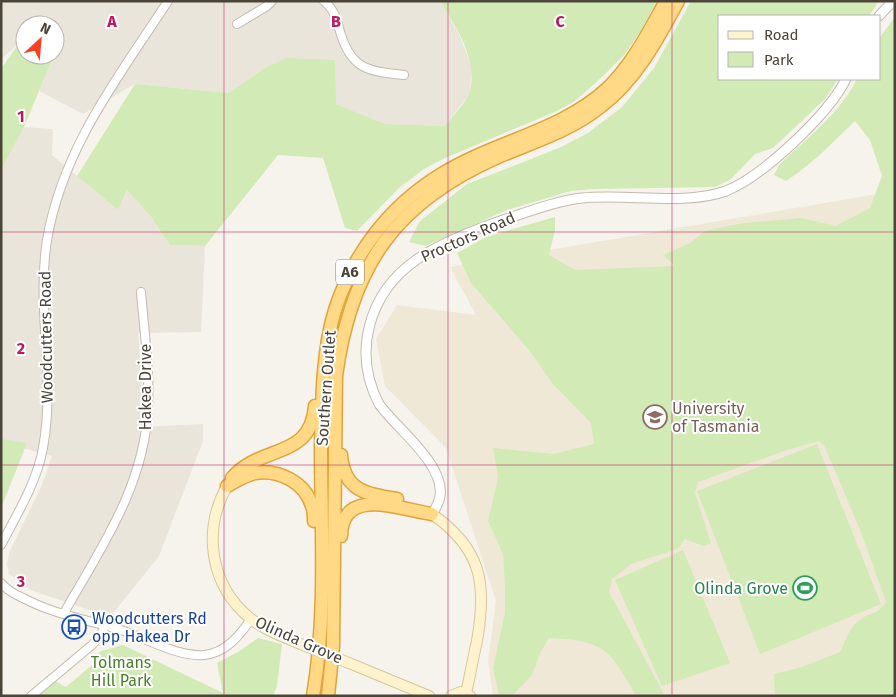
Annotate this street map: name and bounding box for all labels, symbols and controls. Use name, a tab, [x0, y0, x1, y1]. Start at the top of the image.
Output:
text: A	[106, 12, 117, 31]
text: B	[331, 12, 341, 31]
text: C	[555, 12, 565, 31]
north arrow	[15, 15, 65, 65]
legend	[718, 15, 881, 80]
text: N	[38, 19, 53, 38]
text: Road	[764, 26, 799, 44]
text: Park	[764, 51, 794, 69]
text: 1	[17, 107, 25, 126]
street label: Proctors Road	[418, 208, 518, 266]
road number: A6	[336, 260, 364, 284]
street label: Woodcutters Road	[35, 270, 57, 404]
street label: Southern Outlet	[312, 329, 340, 447]
text: 2	[17, 339, 25, 358]
street label: Hakea Drive	[136, 344, 155, 430]
place label: University of Tasmania	[672, 399, 759, 436]
school or university icon: University of Tasmania	[642, 404, 668, 430]
text: 3	[16, 572, 25, 591]
sports icon: Olinda Grove	[792, 575, 818, 601]
place label: Olinda Grove	[694, 579, 788, 598]
place label: Woodcutters Rd opp Hakea Dr	[92, 609, 207, 646]
street label: Olinda Grove	[252, 612, 346, 668]
bus stop icon: Woodcutters Rd opp Hakea Dr	[61, 614, 87, 640]
park label: Tolmans Hill Park	[91, 653, 152, 690]

